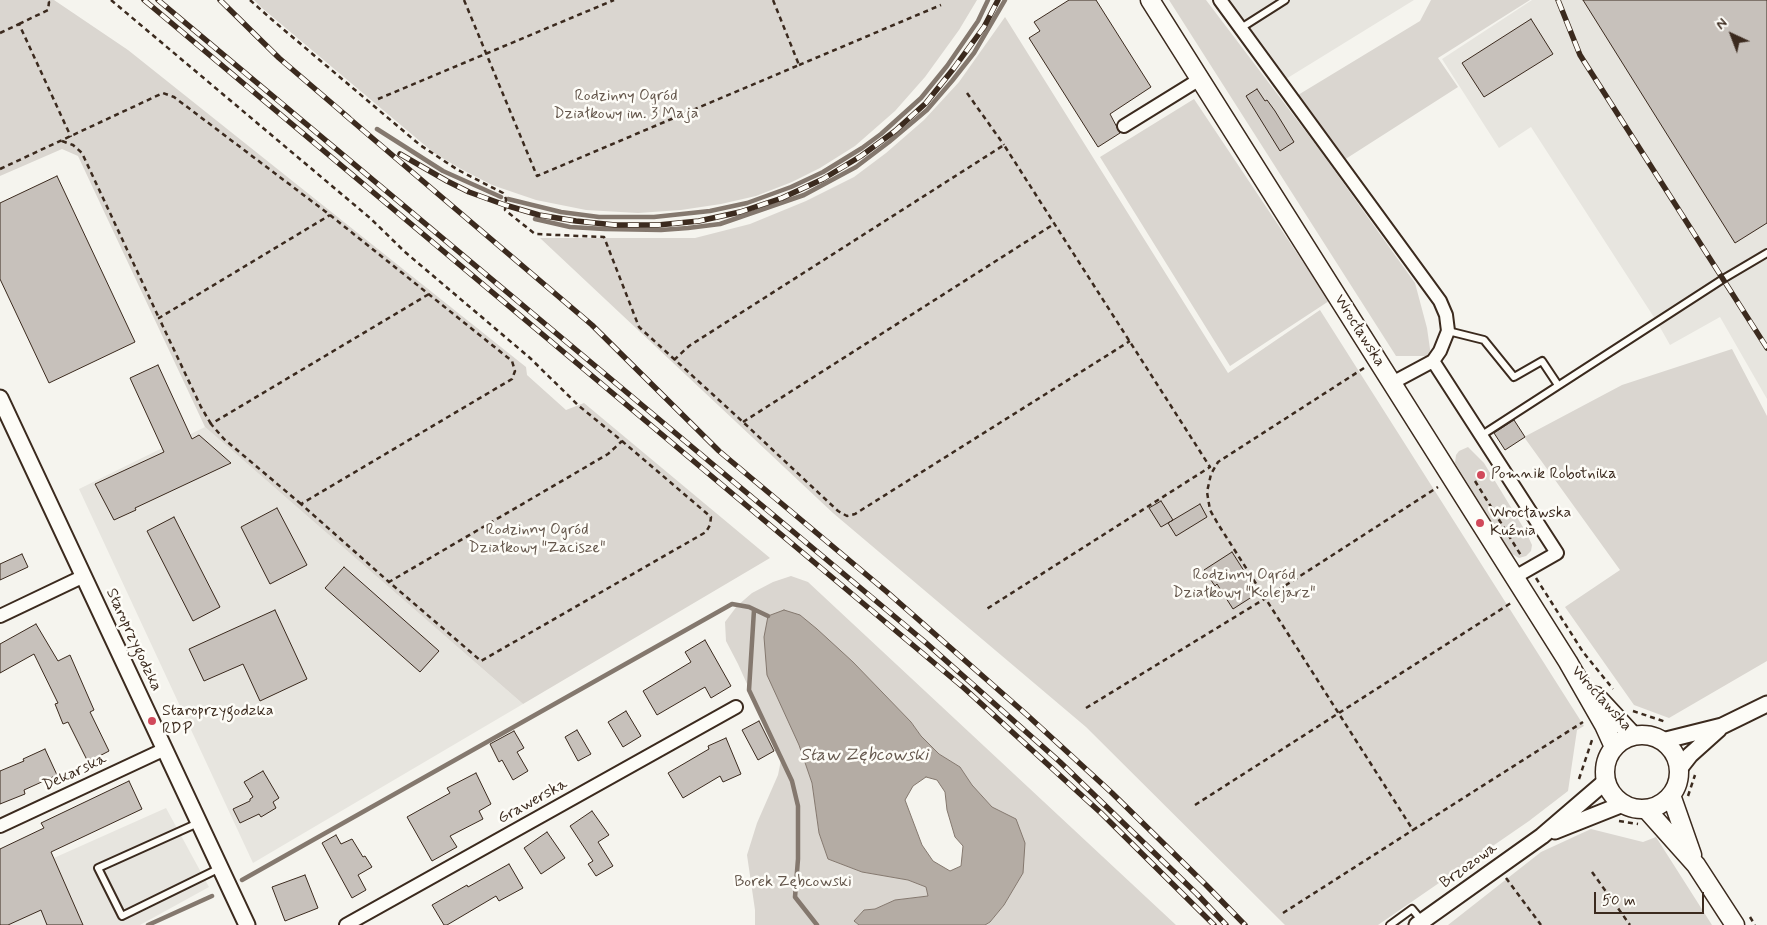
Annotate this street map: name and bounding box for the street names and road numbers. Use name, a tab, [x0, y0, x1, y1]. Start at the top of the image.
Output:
street label: Wrocławska	[1329, 291, 1389, 371]
street label: Staroprzygodzka	[101, 585, 165, 695]
street label: Wrocławska	[1567, 662, 1635, 736]
street label: Dekarska	[40, 750, 110, 796]
street label: Grawerska	[495, 775, 571, 829]
street label: Brzozowa	[1437, 839, 1501, 893]

